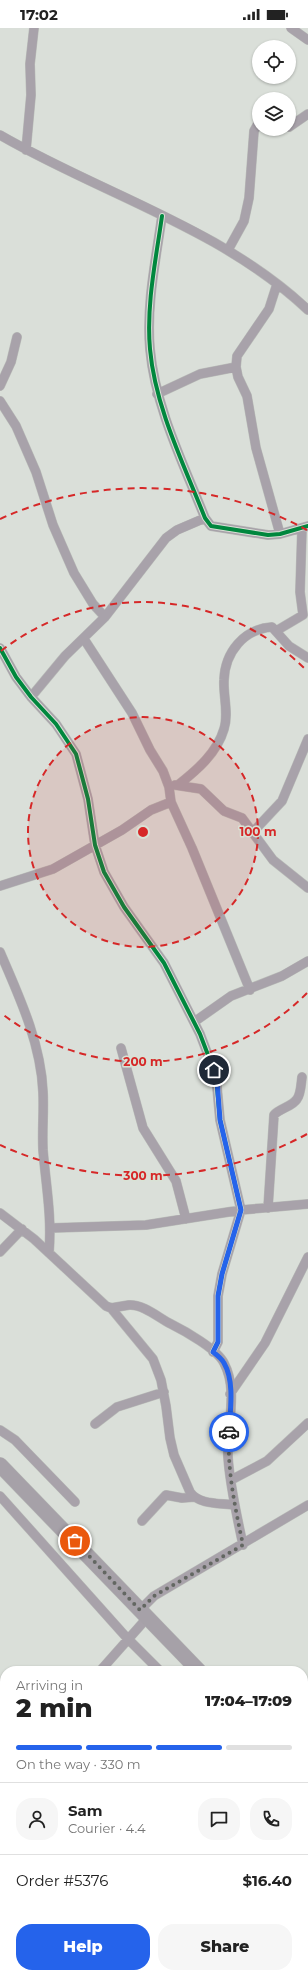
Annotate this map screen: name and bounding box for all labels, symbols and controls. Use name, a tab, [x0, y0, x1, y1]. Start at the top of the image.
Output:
text: 17:02	[20, 5, 58, 24]
map controls	[252, 40, 296, 136]
button: locate	[252, 40, 296, 84]
button: layers	[252, 92, 296, 136]
text: 100 m	[240, 824, 276, 839]
centre of rings	[136, 825, 150, 839]
pin	[197, 1053, 231, 1087]
text: 200 m	[123, 1054, 163, 1069]
icon: home	[203, 1059, 225, 1081]
text: 300 m	[122, 1168, 163, 1183]
courier	[209, 1412, 249, 1452]
icon: car	[218, 1421, 240, 1443]
pin	[58, 1524, 92, 1558]
icon: bag	[64, 1530, 86, 1552]
text: Arriving in	[16, 1677, 83, 1693]
text: 17:04–17:09	[205, 1691, 292, 1710]
text: 2 min	[16, 1692, 93, 1724]
text: On the way · 330 m	[16, 1756, 141, 1772]
button: person	[16, 1798, 58, 1840]
button: chat	[198, 1798, 240, 1840]
button: phone	[250, 1798, 292, 1840]
text: Sam	[68, 1801, 103, 1820]
text: Courier · 4.4	[68, 1820, 146, 1836]
text: Order #5376	[16, 1871, 108, 1890]
text: $16.40	[243, 1871, 292, 1890]
button: Help	[16, 1924, 150, 1970]
button: Share	[158, 1924, 292, 1970]

